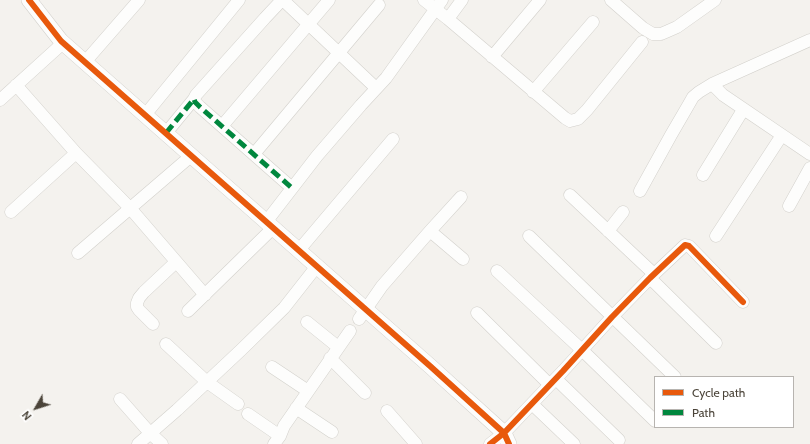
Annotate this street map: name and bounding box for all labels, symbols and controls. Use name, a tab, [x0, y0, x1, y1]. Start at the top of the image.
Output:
legend	[654, 376, 794, 428]
text: Cycle path	[692, 385, 745, 400]
north arrow	[16, 388, 56, 428]
text: Path	[692, 405, 715, 420]
text: N	[19, 408, 35, 423]

